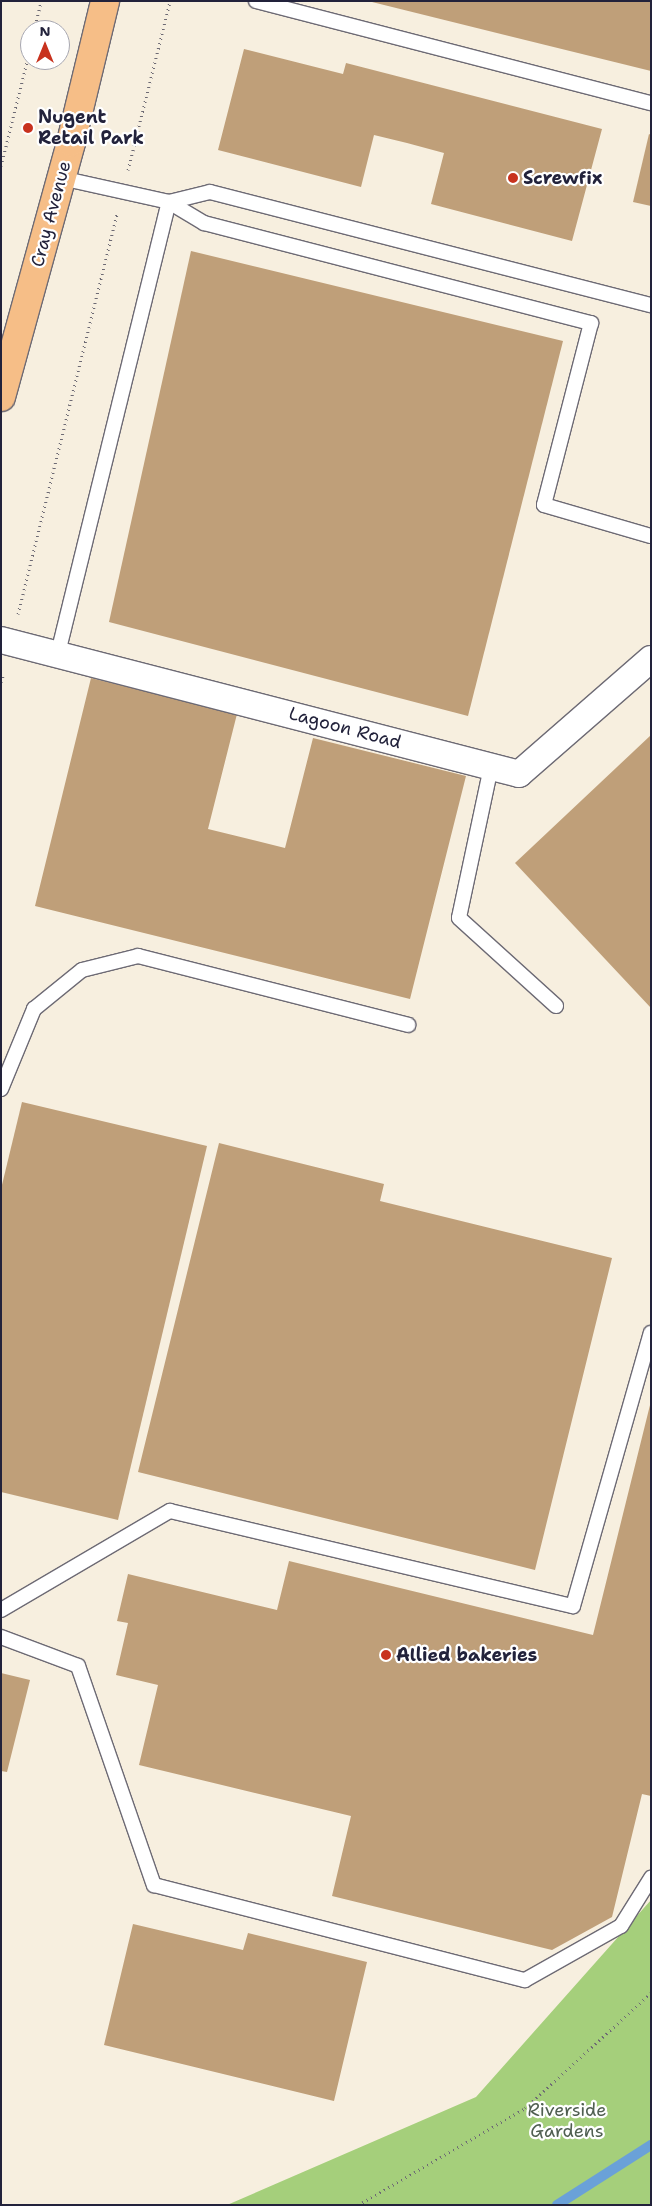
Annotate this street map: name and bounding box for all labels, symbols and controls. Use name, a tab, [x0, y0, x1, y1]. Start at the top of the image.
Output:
north arrow	[20, 20, 70, 70]
text: N	[39, 22, 51, 40]
place label: Nugent Retail Park	[38, 107, 144, 150]
marker: Nugent Retail Park	[22, 122, 34, 134]
street label: Cray Avenue	[27, 159, 75, 269]
place label: Screwfix	[523, 167, 602, 189]
marker: Screwfix	[507, 172, 519, 184]
street label: Lagoon Road	[286, 703, 404, 753]
place label: Allied bakeries	[396, 1644, 537, 1666]
marker: Allied bakeries	[380, 1649, 392, 1661]
park label: Riverside Gardens	[527, 2100, 607, 2142]

